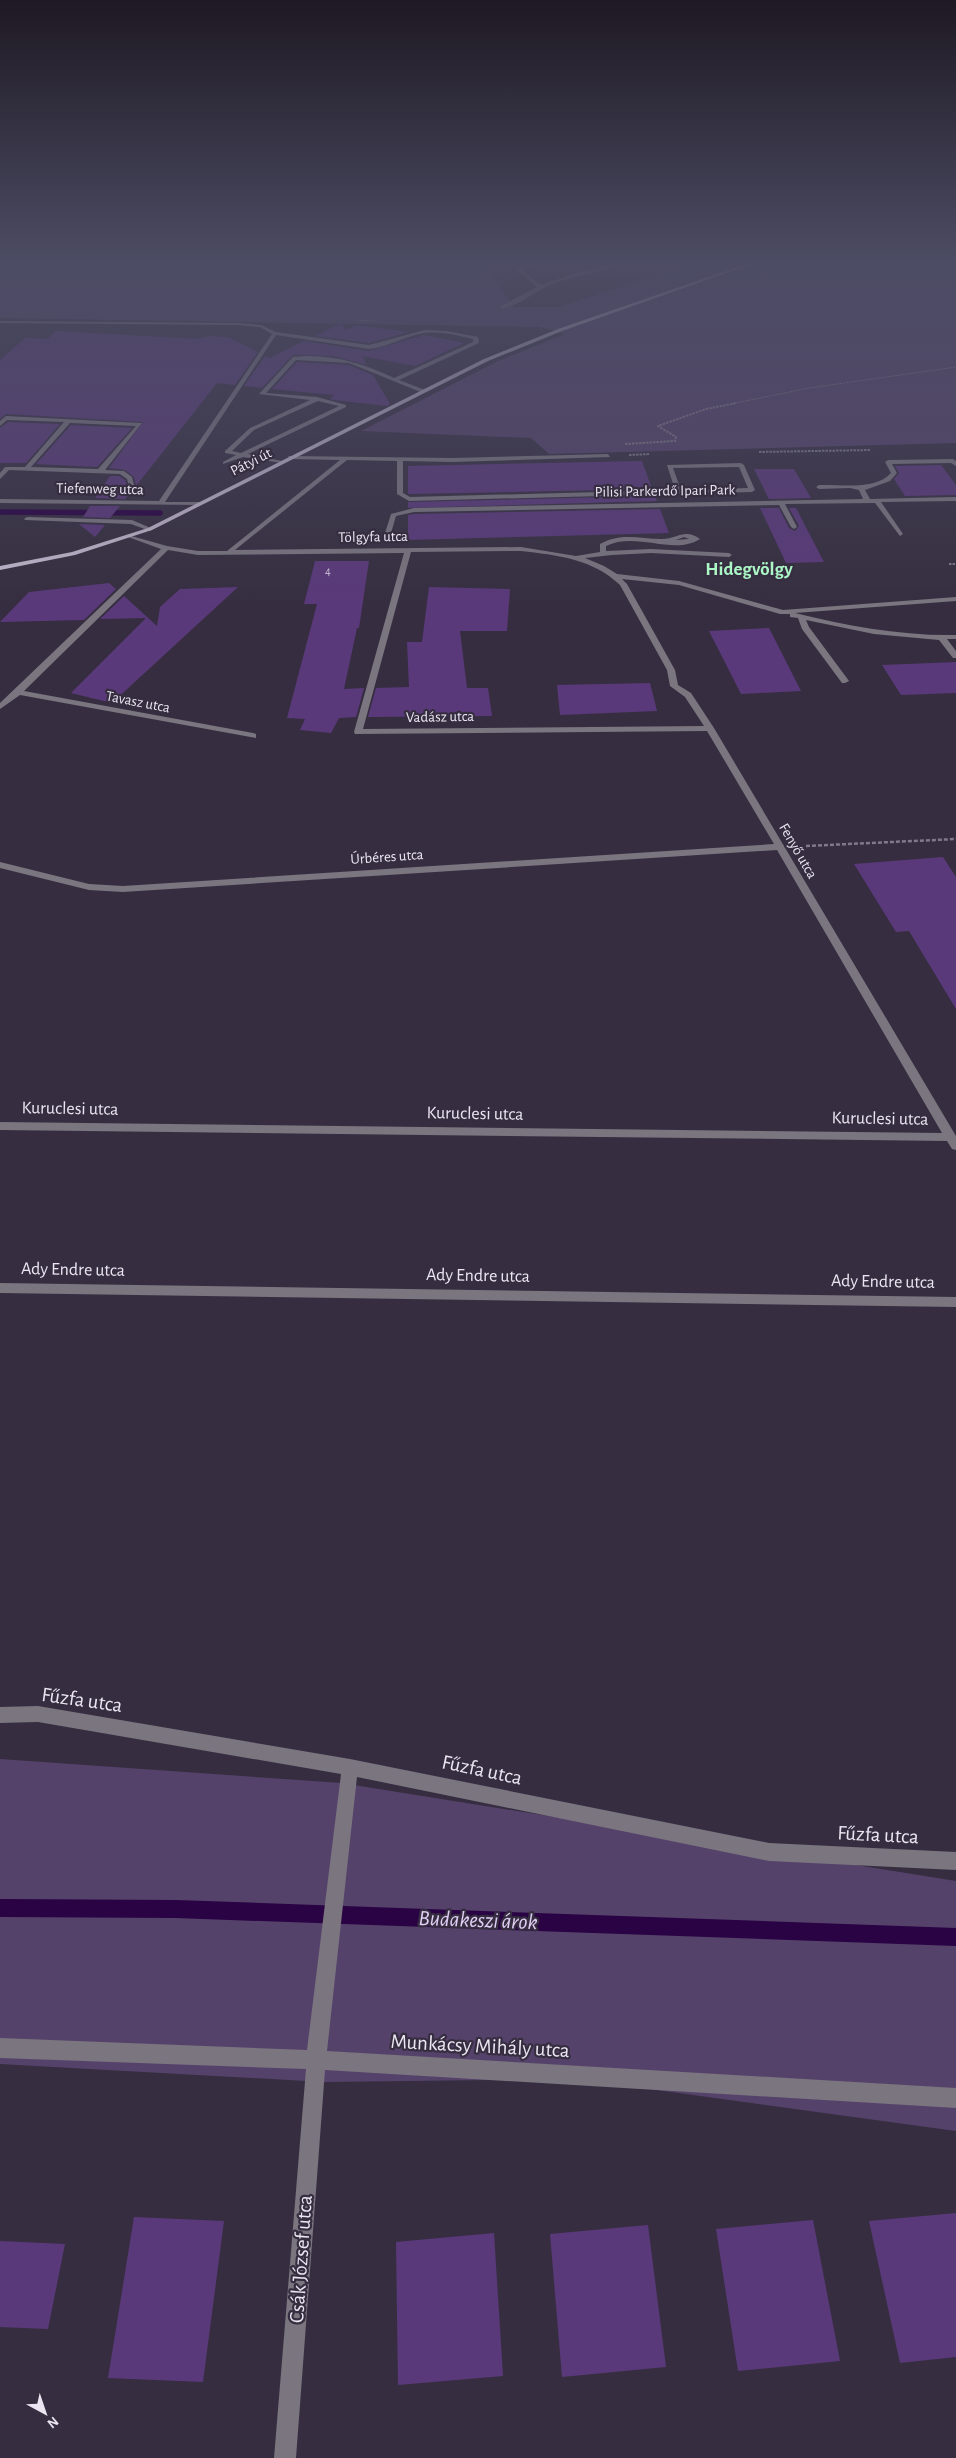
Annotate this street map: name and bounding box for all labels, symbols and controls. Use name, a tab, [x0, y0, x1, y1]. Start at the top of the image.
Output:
street label: Pátyi út	[228, 445, 274, 479]
street label: Tiefenweg utca	[56, 481, 144, 497]
street label: Pilisi Parkerdő Ipari Park	[595, 482, 736, 500]
street label: Tölgyfa utca	[338, 529, 408, 545]
district label: Hidegvölgy	[705, 560, 793, 579]
house number: 4	[325, 565, 331, 577]
street label: Tavasz utca	[105, 688, 171, 716]
street label: Vadász utca	[406, 709, 474, 725]
street label: Fenyő utca	[776, 821, 820, 881]
street label: Úrbéres utca	[350, 845, 424, 867]
street label: Kuruclesi utca	[21, 1099, 119, 1119]
street label: Kuruclesi utca	[426, 1104, 524, 1124]
street label: Kuruclesi utca	[831, 1109, 929, 1129]
street label: Ady Endre utca	[21, 1260, 125, 1280]
street label: Ady Endre utca	[426, 1266, 530, 1286]
street label: Ady Endre utca	[831, 1272, 935, 1292]
street label: Fűzfa utca	[40, 1684, 124, 1716]
street label: Fűzfa utca	[440, 1751, 524, 1789]
street label: Fűzfa utca	[837, 1822, 920, 1848]
water label: Budakeszi árok	[418, 1907, 538, 1933]
street label: Munkácsy Mihály utca	[390, 2031, 570, 2061]
street label: Csák József utca	[286, 2194, 316, 2324]
north arrow	[20, 2388, 70, 2438]
text: N	[44, 2414, 61, 2431]

